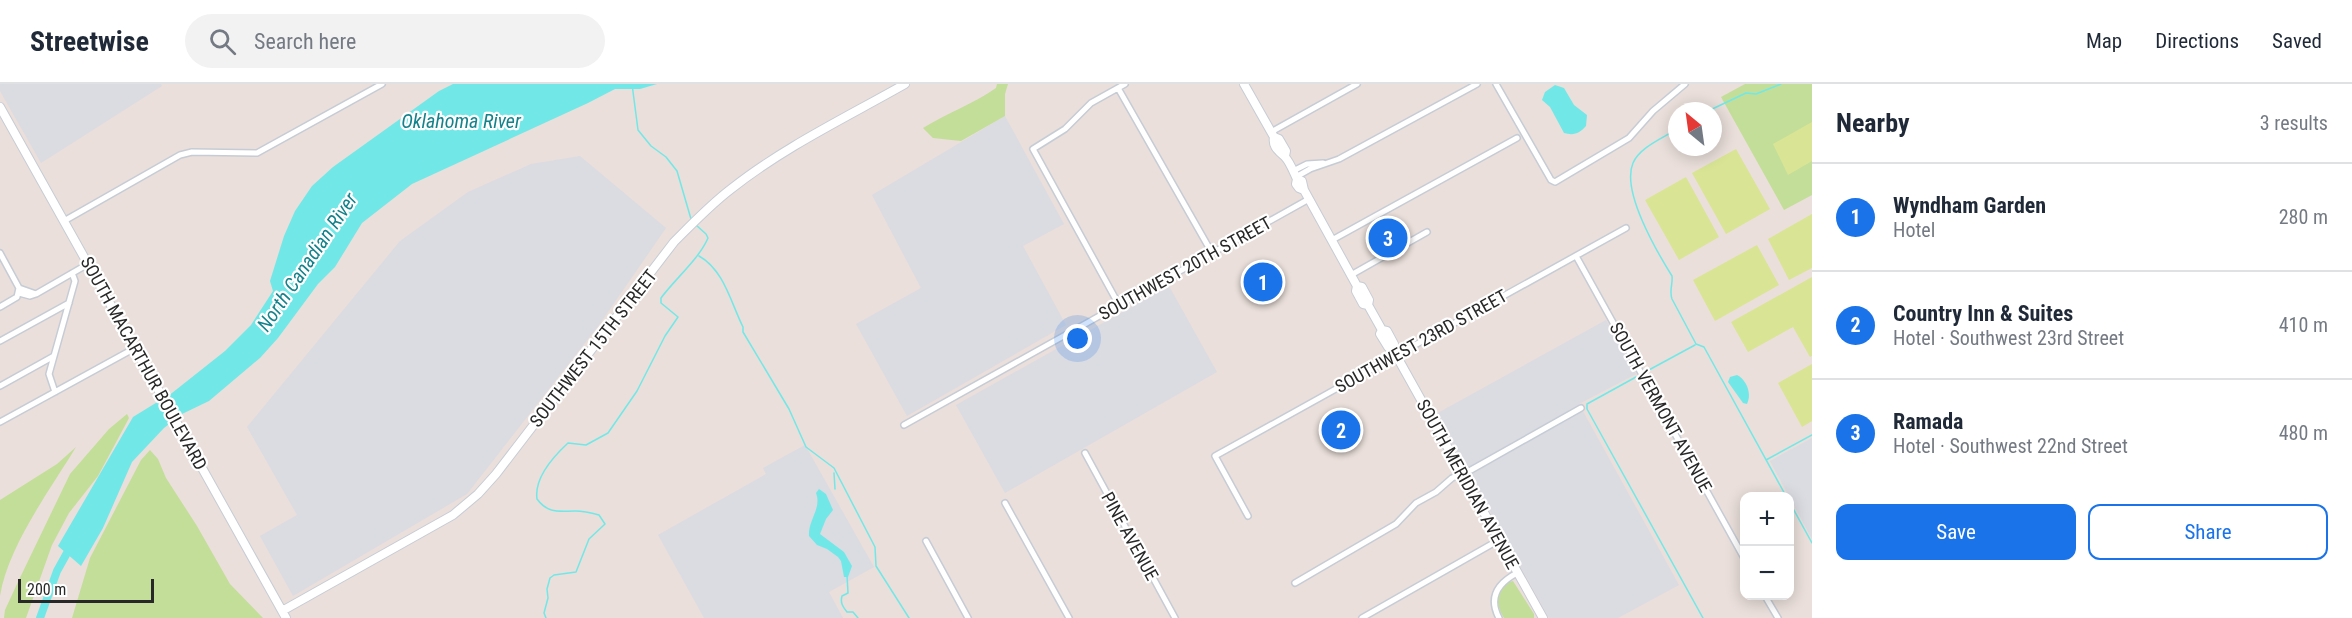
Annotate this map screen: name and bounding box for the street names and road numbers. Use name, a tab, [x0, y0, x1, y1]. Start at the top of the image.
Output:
street label: SOUTHWEST 20TH STREET	[1095, 212, 1275, 324]
street label: SOUTH MACARTHUR BOULEVARD	[76, 253, 212, 473]
street label: SOUTHWEST 15TH STREET	[525, 265, 661, 431]
street label: SOUTHWEST 23RD STREET	[1331, 285, 1511, 397]
street label: SOUTH VERMONT AVENUE	[1606, 318, 1716, 496]
street label: SOUTH MERIDIAN AVENUE	[1413, 395, 1524, 573]
street label: PINE AVENUE	[1097, 488, 1163, 584]

